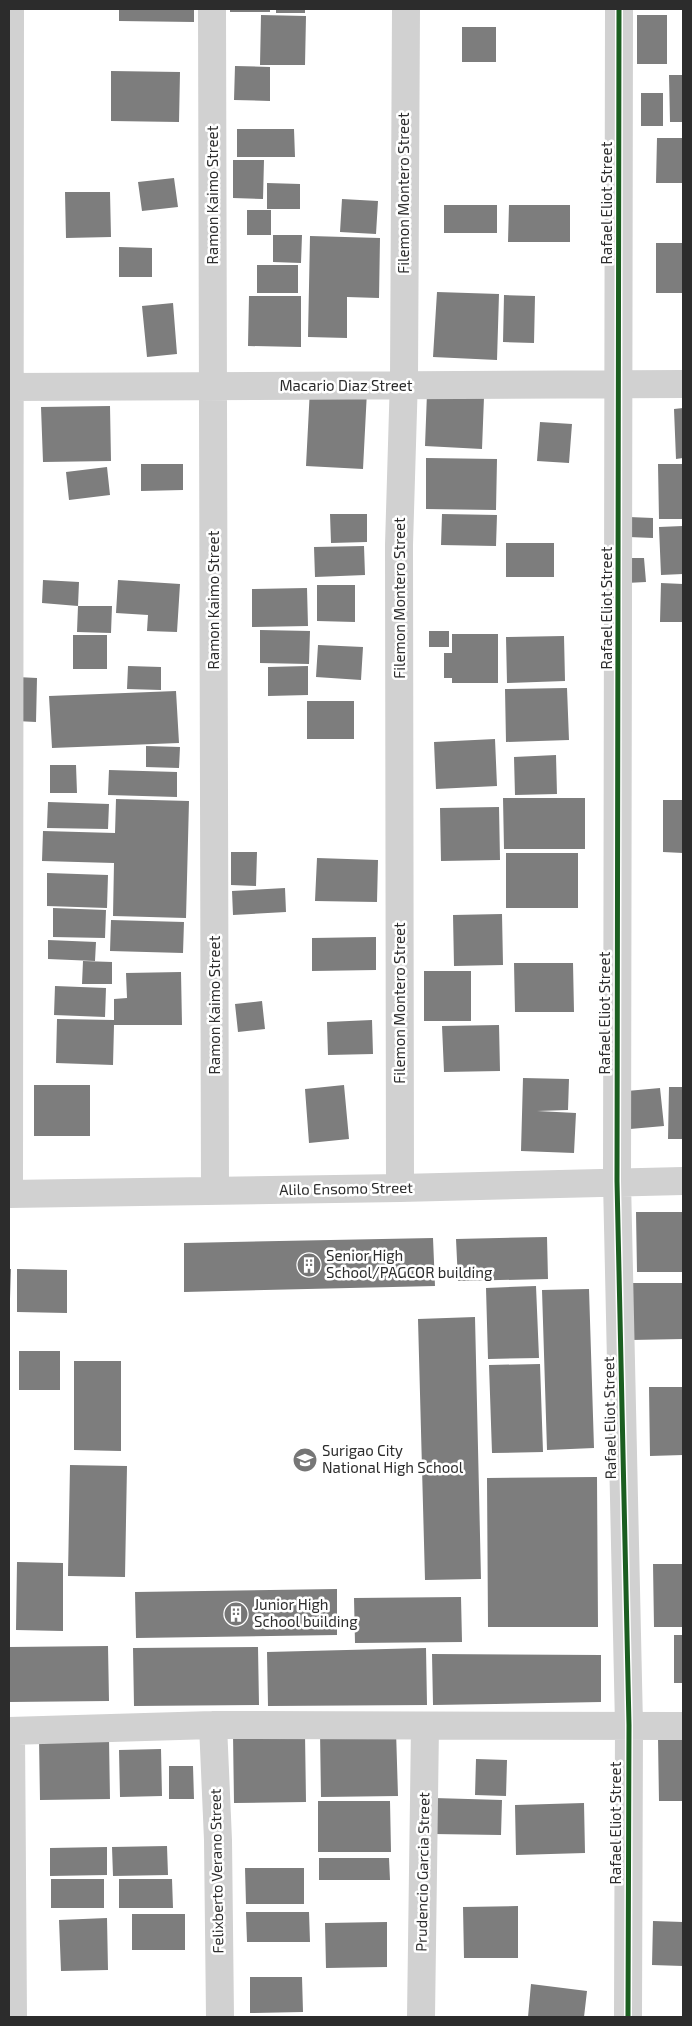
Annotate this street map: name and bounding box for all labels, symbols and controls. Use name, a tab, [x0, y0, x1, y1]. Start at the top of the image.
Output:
street label: Filemon Montero Street	[394, 112, 412, 274]
street label: Ramon Kaimo Street	[203, 125, 221, 264]
street label: Rafael Eliot Street	[597, 141, 615, 264]
street label: Macario Diaz Street	[279, 376, 413, 394]
street label: Filemon Montero Street	[390, 517, 408, 679]
street label: Ramon Kaimo Street	[204, 530, 222, 669]
street label: Rafael Eliot Street	[597, 546, 615, 669]
street label: Filemon Montero Street	[390, 922, 408, 1084]
street label: Ramon Kaimo Street	[205, 935, 223, 1074]
street label: Rafael Eliot Street	[595, 951, 613, 1074]
street label: Alilo Ensomo Street	[279, 1178, 413, 1198]
place label: Senior High School/PAGCOR building	[326, 1246, 493, 1281]
building icon: Senior High School/PAGCOR building	[296, 1252, 322, 1278]
street label: Rafael Eliot Street	[599, 1356, 619, 1480]
place label: Surigao City National High School	[322, 1441, 464, 1476]
school or university icon: Surigao City National High School	[292, 1447, 318, 1473]
place label: Junior High School building	[254, 1595, 358, 1630]
building icon: Junior High School building	[223, 1601, 249, 1627]
street label: Rafael Eliot Street	[606, 1761, 624, 1884]
street label: Felixberto Verano Street	[206, 1788, 226, 1954]
street label: Prudencio Garcia Street	[412, 1792, 432, 1952]

